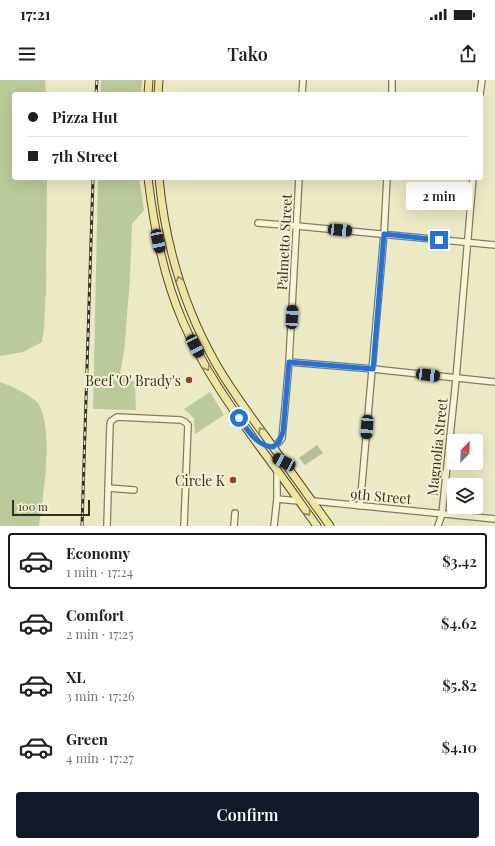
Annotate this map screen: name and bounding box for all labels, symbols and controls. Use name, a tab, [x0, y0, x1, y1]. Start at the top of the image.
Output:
text: 17:21	[20, 4, 51, 24]
text: Tako	[227, 42, 268, 66]
icon: menu	[16, 43, 38, 65]
icon: share	[457, 43, 479, 65]
text: Pizza Hut	[52, 107, 118, 127]
text: 7th Street	[52, 146, 118, 166]
callout: 2 min	[406, 182, 472, 210]
text: 2 min	[422, 187, 456, 204]
street label: Palmetto Street	[272, 192, 296, 291]
car	[328, 223, 352, 237]
car	[150, 228, 166, 254]
route end	[430, 231, 448, 249]
one-way arrow	[175, 276, 184, 283]
car	[285, 305, 299, 329]
car	[184, 333, 206, 359]
one-way arrow	[202, 364, 209, 371]
car	[415, 368, 441, 382]
place label: Beef 'O' Brady's	[85, 371, 181, 390]
marker: Beef 'O' Brady's	[184, 375, 194, 385]
street label: Magnolia Street	[422, 396, 452, 497]
route start	[230, 409, 248, 427]
car	[360, 415, 374, 439]
one-way arrow	[259, 428, 266, 435]
north arrow	[447, 434, 483, 470]
map controls	[447, 434, 483, 514]
car	[271, 451, 297, 473]
place label: Circle K	[175, 471, 226, 490]
marker: Circle K	[228, 475, 238, 485]
button: layers	[447, 478, 483, 514]
street label: 9th Street	[350, 484, 413, 508]
scale bar	[12, 498, 90, 517]
text: 100 m	[18, 499, 48, 514]
one-way arrow	[303, 509, 310, 516]
icon: car	[18, 543, 54, 579]
text: Economy	[66, 543, 130, 563]
text: $3.42	[442, 551, 477, 571]
text: 1 min · 17:24	[66, 563, 133, 580]
icon: car	[18, 605, 54, 641]
text: Comfort	[66, 605, 124, 625]
text: $4.62	[441, 613, 477, 633]
text: 2 min · 17:25	[66, 625, 134, 642]
icon: car	[18, 667, 54, 703]
text: XL	[66, 667, 86, 687]
text: $5.82	[442, 675, 477, 695]
text: 3 min · 17:26	[66, 687, 135, 704]
icon: car	[18, 729, 54, 765]
text: Green	[66, 729, 108, 749]
text: $4.10	[442, 737, 477, 757]
text: 4 min · 17:27	[66, 749, 134, 766]
button: Confirm	[16, 792, 479, 838]

